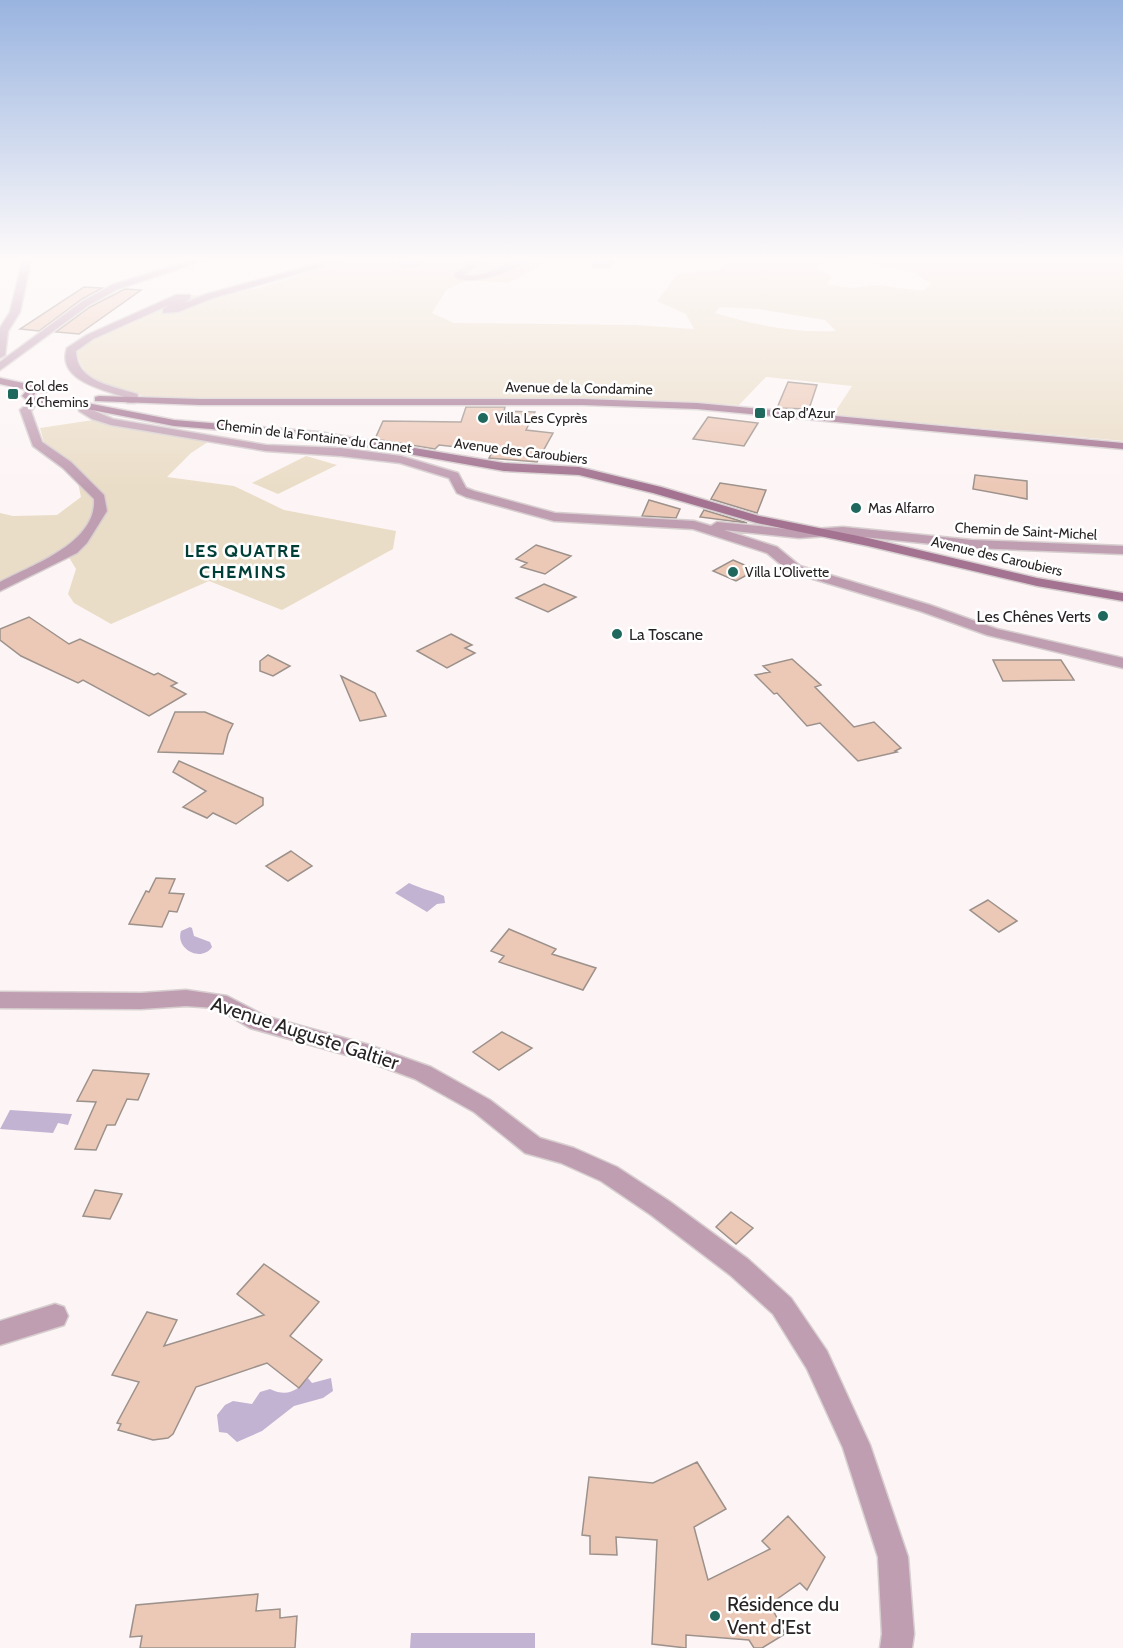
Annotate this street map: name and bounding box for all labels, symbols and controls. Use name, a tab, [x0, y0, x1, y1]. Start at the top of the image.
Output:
place label: Col des 4 Chemins	[25, 377, 89, 411]
street label: Avenue de la Condamine	[505, 378, 653, 398]
marker: Col des 4 Chemins	[6, 387, 20, 401]
place label: Cap d’Azur	[772, 404, 835, 422]
marker: Cap d’Azur	[753, 406, 767, 420]
place label: Villa Les Cyprès	[495, 409, 587, 427]
marker: Villa Les Cyprès	[476, 411, 490, 425]
street label: Chemin de la Fontaine du Cannet	[215, 415, 413, 457]
street label: Avenue des Caroubiers	[453, 434, 589, 468]
place label: Mas Alfarro	[868, 499, 935, 517]
marker: Mas Alfarro	[849, 501, 863, 515]
street label: Chemin de Saint-Michel	[954, 518, 1098, 544]
street label: Avenue des Caroubiers	[930, 532, 1065, 580]
district label: LES QUATRE CHEMINS	[185, 540, 301, 583]
place label: Villa L'Olivette	[745, 563, 829, 581]
marker: Villa L'Olivette	[726, 565, 740, 579]
place label: Les Chênes Verts	[977, 607, 1091, 626]
marker: Les Chênes Verts	[1096, 609, 1110, 623]
place label: La Toscane	[629, 625, 703, 644]
marker: La Toscane	[610, 627, 624, 641]
street label: Avenue Auguste Galtier	[208, 991, 402, 1075]
place label: Résidence du Vent d'Est	[727, 1592, 839, 1639]
marker: Résidence du Vent d'Est	[708, 1609, 722, 1623]

